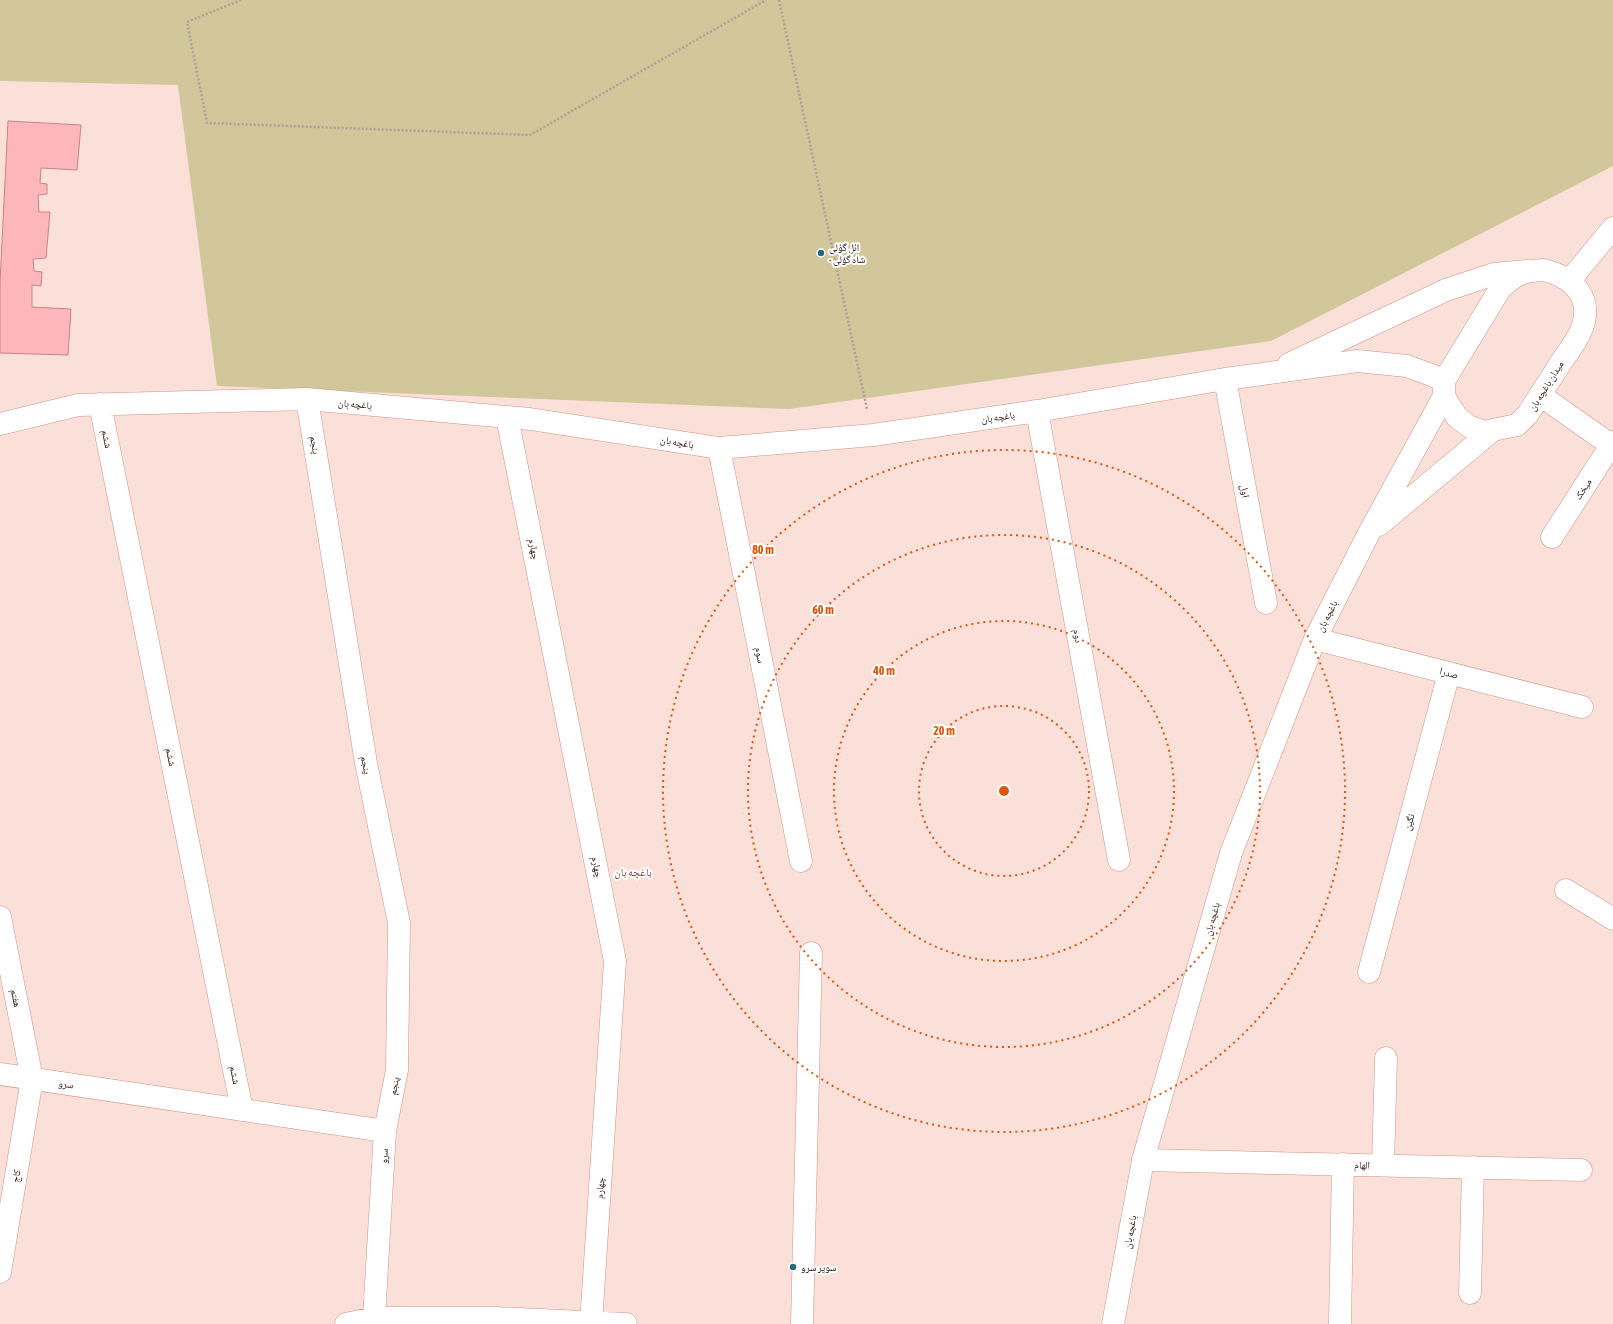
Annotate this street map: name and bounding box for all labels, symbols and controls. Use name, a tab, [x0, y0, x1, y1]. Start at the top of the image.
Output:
place label: ائل گؤلی - شاه گؤلی	[829, 242, 866, 266]
marker: ائل گؤلی - شاه گؤلی	[816, 248, 826, 258]
street label: میدان باغچه بان	[1526, 359, 1567, 413]
street label: باغچه بان	[337, 397, 373, 412]
street label: باغچه بان	[980, 409, 1016, 426]
street label: ششم	[98, 429, 114, 450]
street label: باغچه بان	[659, 434, 695, 451]
street label: پنجم	[306, 435, 322, 455]
street label: میخک	[1572, 476, 1594, 502]
street label: اول	[1237, 484, 1252, 499]
street label: چهارم	[525, 537, 542, 562]
text: 80 m	[752, 543, 774, 557]
street label: باغچه بان	[1314, 598, 1341, 634]
text: 60 m	[812, 603, 834, 617]
street label: دوم	[1069, 628, 1085, 644]
street label: سوم	[751, 646, 767, 665]
text: 40 m	[872, 664, 895, 678]
street label: صدرا	[1439, 665, 1460, 681]
text: 20 m	[933, 724, 955, 738]
street label: ششم	[162, 747, 178, 768]
street label: پنجم	[357, 755, 373, 775]
centre of rings	[997, 784, 1011, 798]
street label: نگین	[1402, 812, 1418, 832]
street label: چهارم	[588, 855, 605, 880]
district label: باغچه بان	[614, 866, 652, 879]
street label: باغچه بان	[1202, 901, 1223, 937]
street label: هفتم	[7, 988, 23, 1008]
street label: ششم	[226, 1065, 242, 1086]
street label: پنجم	[387, 1076, 403, 1096]
street label: سرو	[58, 1077, 75, 1091]
street label: سرو	[378, 1148, 390, 1164]
street label: الهام	[1354, 1159, 1370, 1173]
street label: کاج	[10, 1169, 23, 1183]
street label: چهارم	[594, 1176, 608, 1199]
street label: باغچه بان	[1122, 1214, 1139, 1250]
marker: سوپر سرو	[788, 1262, 798, 1272]
place label: سوپر سرو	[801, 1262, 837, 1274]

